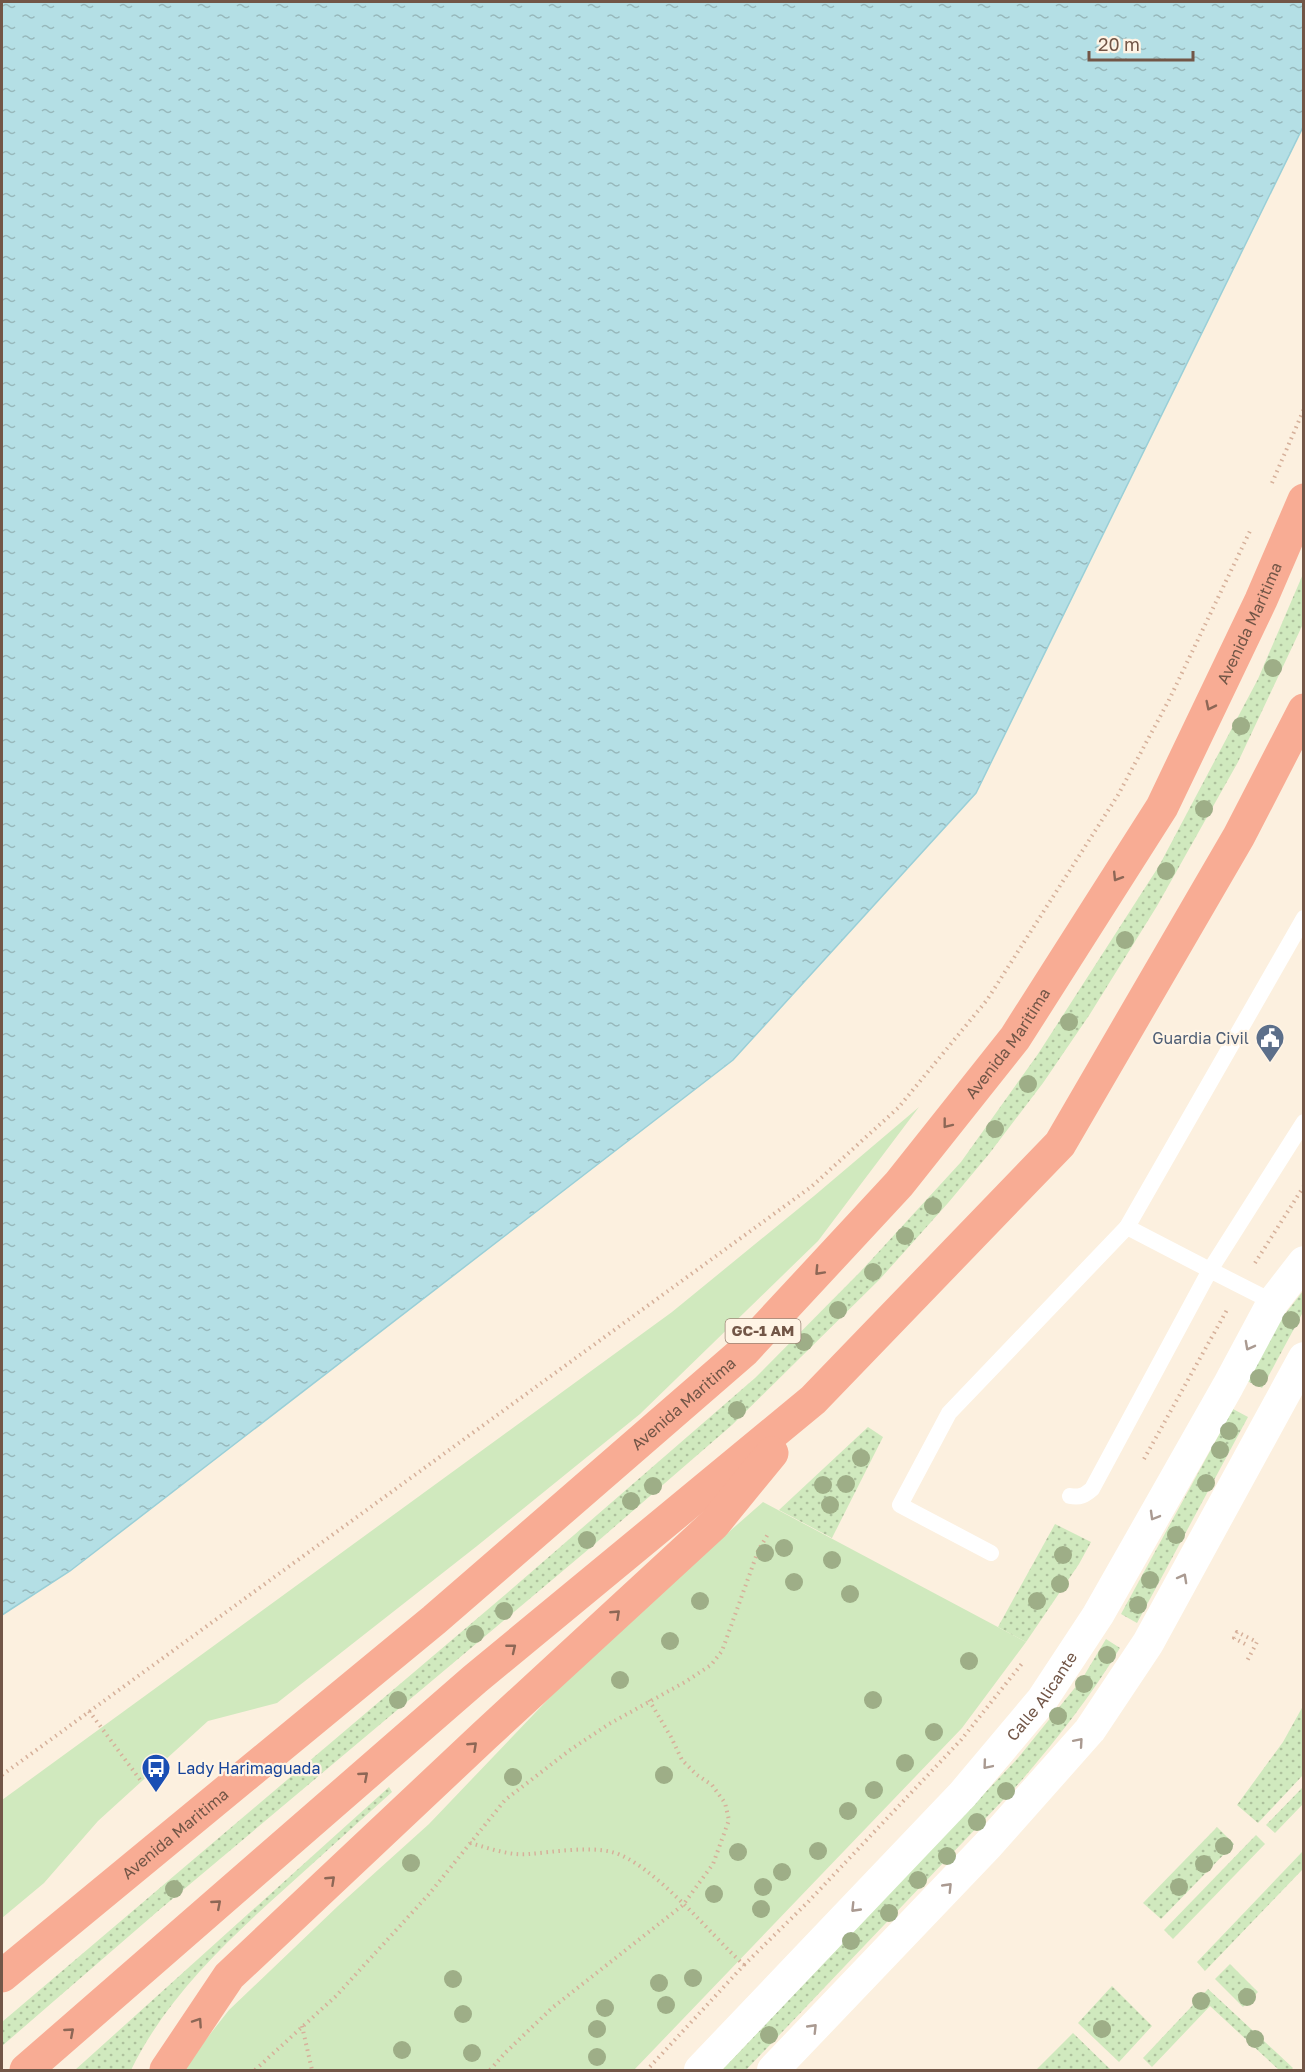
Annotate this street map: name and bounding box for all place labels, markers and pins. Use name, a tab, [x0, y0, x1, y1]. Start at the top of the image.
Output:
public building icon: Guardia Civil	[1254, 1022, 1286, 1064]
place label: Guardia Civil	[1152, 1028, 1249, 1048]
bus stop icon: Lady Harimaguada	[140, 1752, 172, 1794]
place label: Lady Harimaguada	[177, 1758, 321, 1778]

